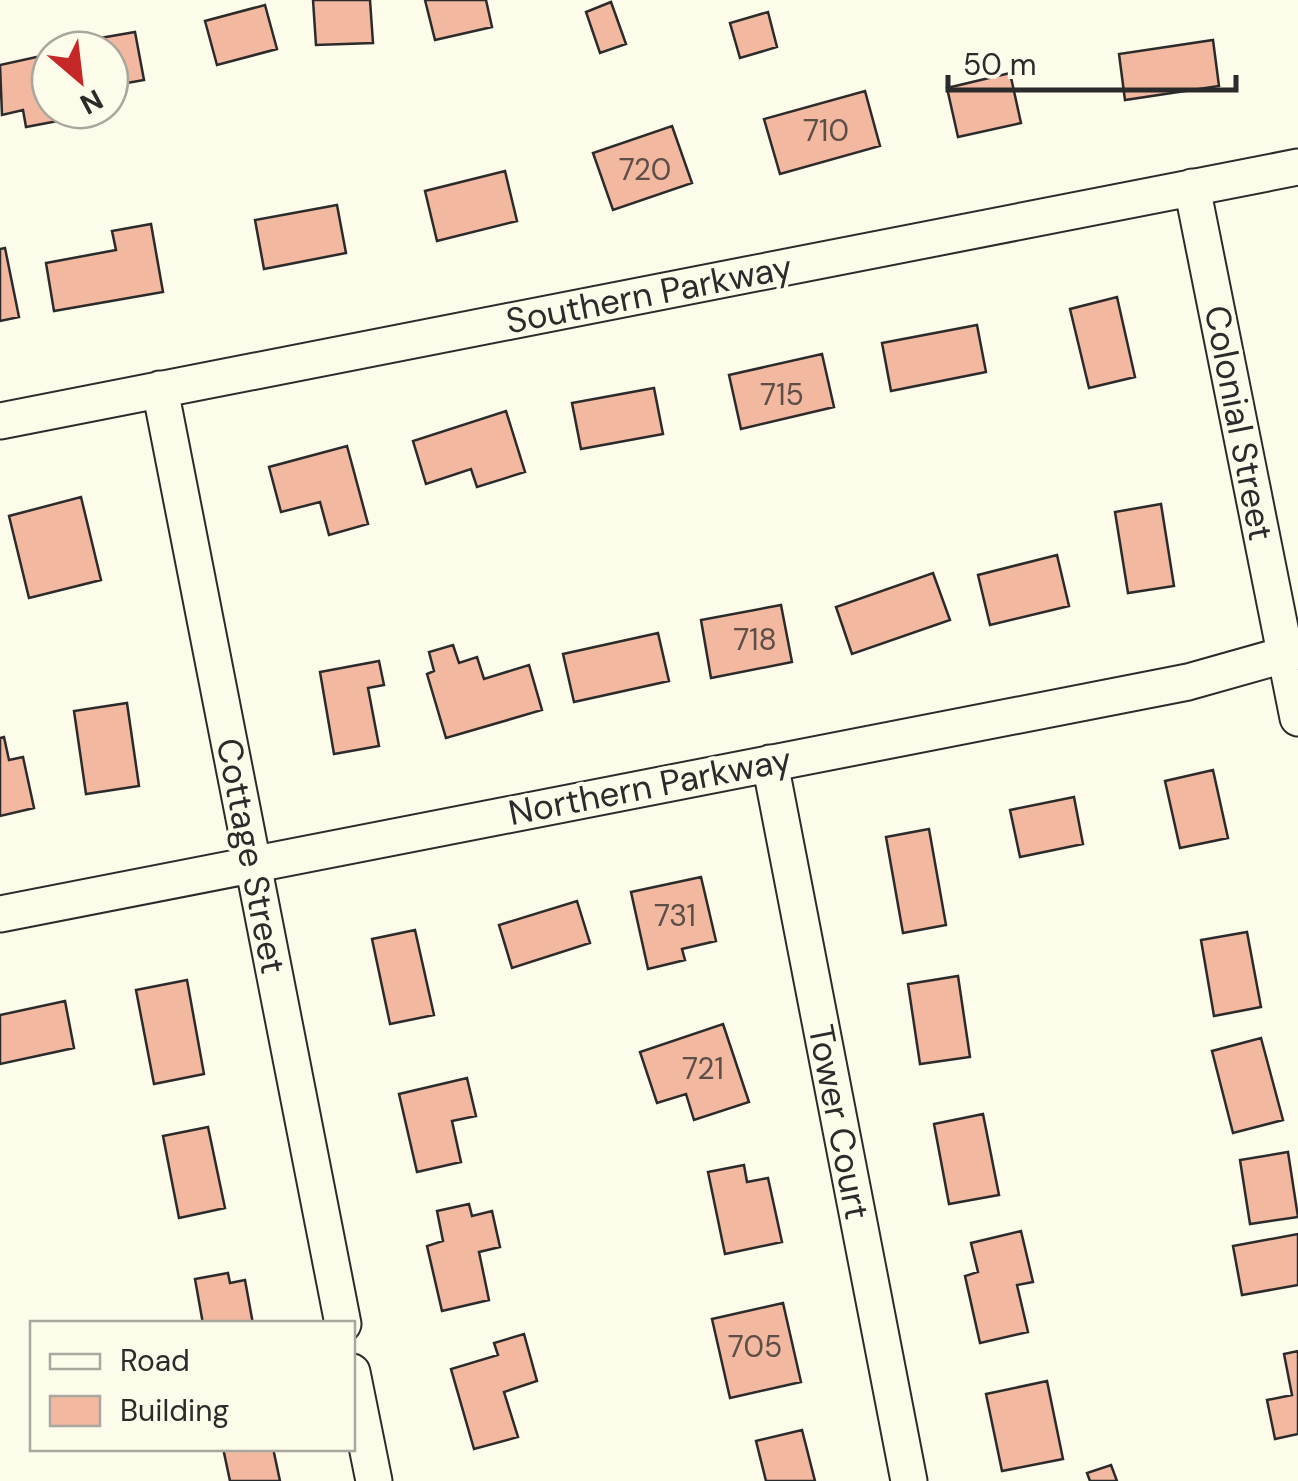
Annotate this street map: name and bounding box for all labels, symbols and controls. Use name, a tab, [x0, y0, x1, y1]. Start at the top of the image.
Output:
north arrow	[30, 30, 130, 130]
scale bar	[948, 30, 1236, 92]
text: 50 m	[963, 45, 1037, 84]
text: N	[74, 81, 109, 123]
house number: 710	[803, 111, 849, 150]
house number: 720	[619, 150, 671, 189]
street label: Southern Parkway	[502, 244, 796, 344]
street label: Colonial Street	[1194, 302, 1284, 544]
house number: 715	[760, 375, 804, 414]
house number: 718	[733, 620, 777, 659]
street label: Cottage Street	[206, 734, 296, 978]
street label: Northern Parkway	[505, 736, 795, 836]
house number: 731	[654, 896, 696, 935]
street label: Tower Court	[798, 1021, 880, 1223]
house number: 721	[682, 1049, 724, 1088]
legend	[30, 1321, 355, 1451]
house number: 705	[728, 1327, 782, 1366]
text: Road	[120, 1341, 190, 1380]
text: Building	[120, 1391, 229, 1430]

